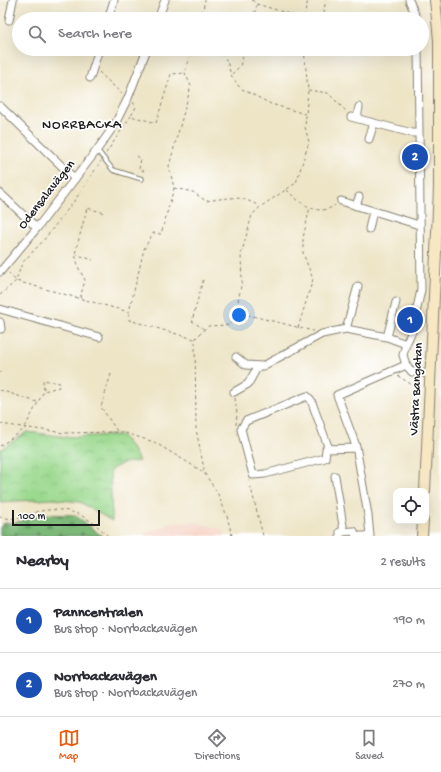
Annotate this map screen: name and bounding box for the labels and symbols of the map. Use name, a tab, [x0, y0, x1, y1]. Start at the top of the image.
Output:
district label: NORRBACKA	[42, 117, 122, 134]
pin: 2	[402, 142, 428, 172]
street label: Odensalavägen	[15, 157, 79, 233]
your location	[229, 305, 249, 325]
pin: 1	[397, 305, 423, 335]
street label: Västra Bangatan	[407, 341, 427, 437]
scale bar	[12, 508, 100, 527]

